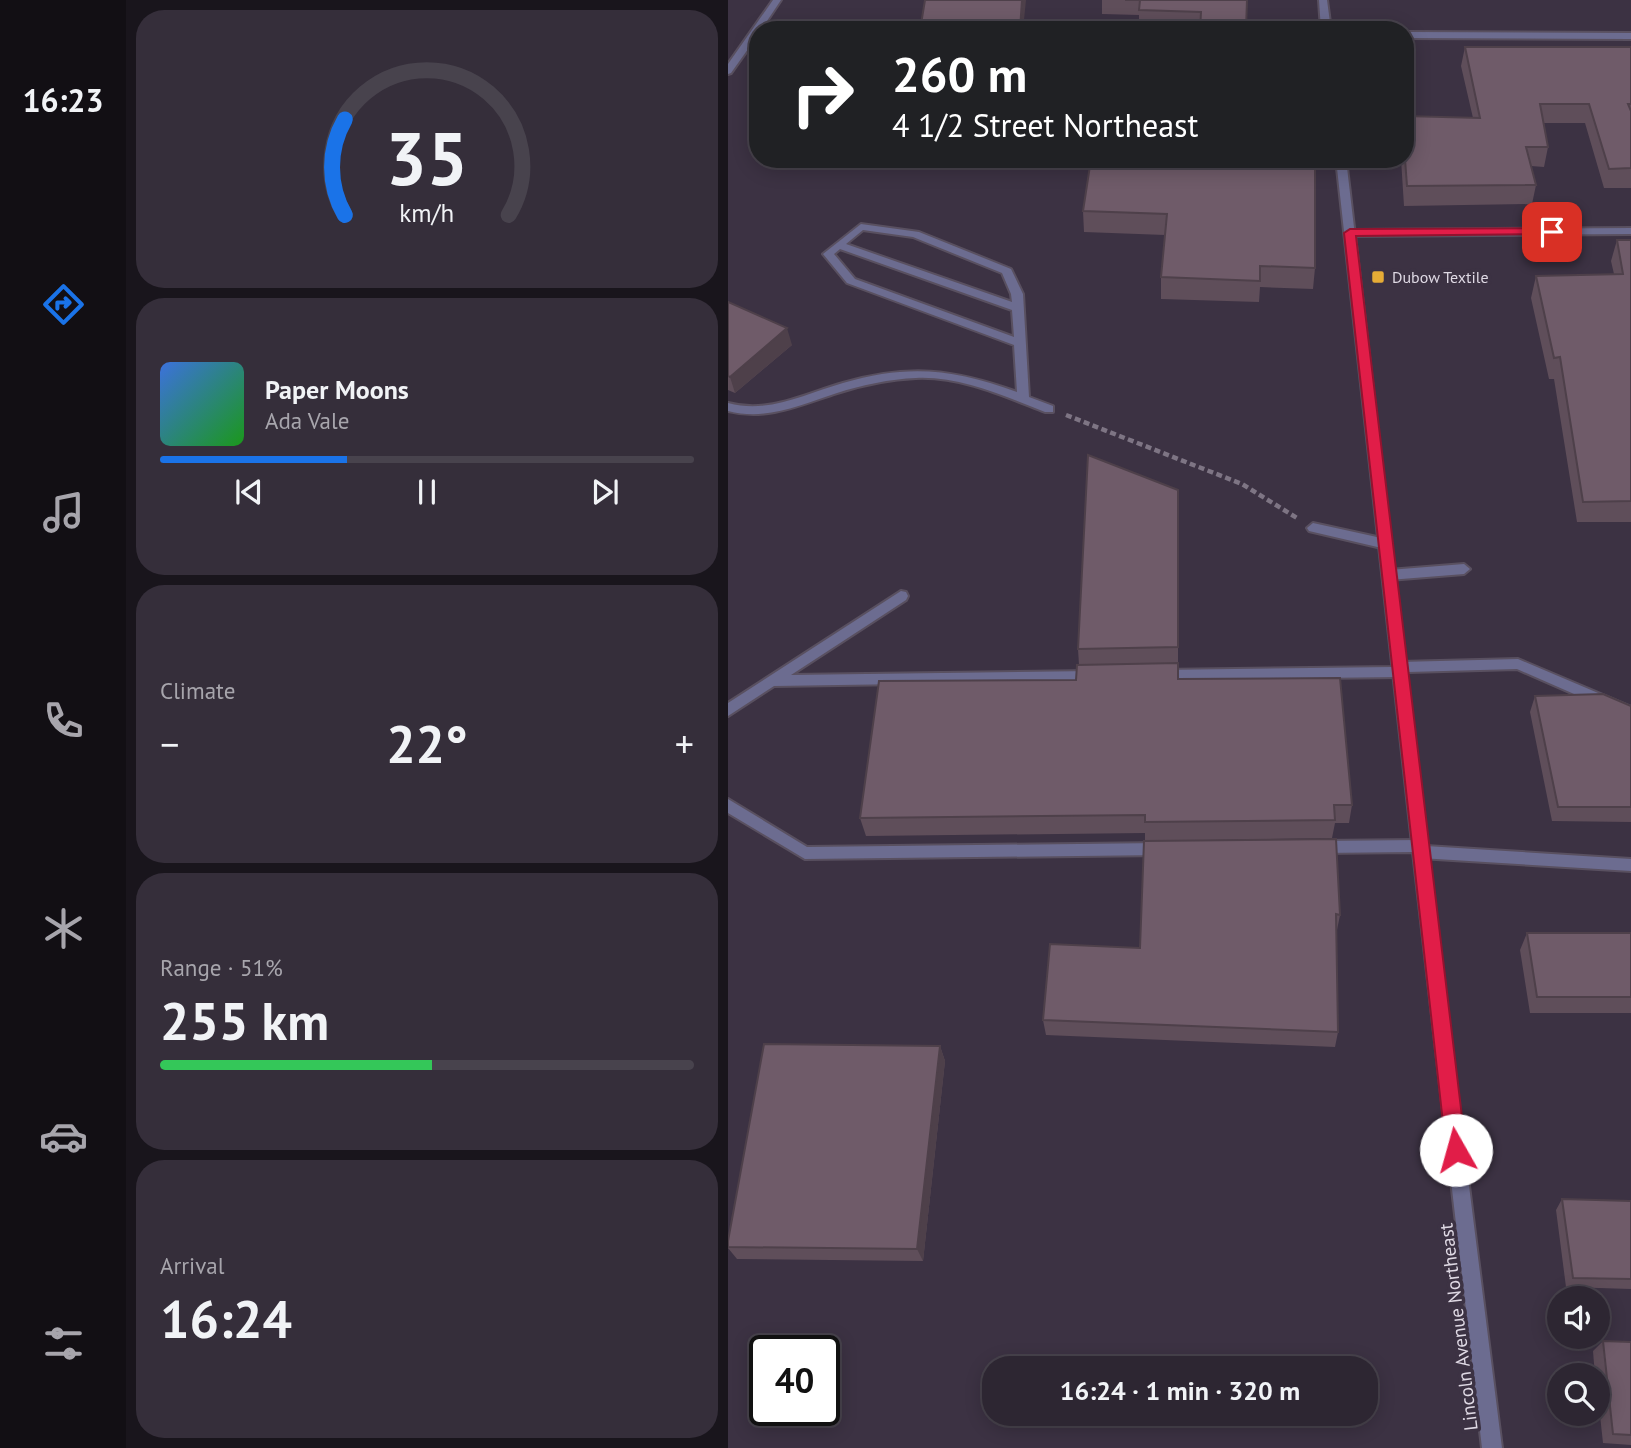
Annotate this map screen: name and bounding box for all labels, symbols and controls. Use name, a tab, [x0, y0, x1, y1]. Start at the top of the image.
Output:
text: 260 m	[892, 42, 1027, 106]
icon: right	[777, 49, 868, 140]
text: 16:23	[22, 79, 104, 121]
text: 4 1/2 Street Northeast	[892, 104, 1198, 146]
text: 35	[386, 111, 468, 205]
text: km/h	[400, 197, 454, 229]
pin	[1522, 202, 1582, 262]
icon: arrive	[1533, 213, 1571, 251]
place label: Dubow Textile	[1392, 267, 1489, 287]
marker: Dubow Textile	[1370, 269, 1386, 285]
icon: directions	[39, 280, 88, 329]
text: Paper Moons	[265, 373, 409, 406]
text: Ada Vale	[265, 406, 349, 435]
icon: previous	[230, 473, 268, 511]
icon: pause	[408, 473, 446, 511]
icon: next	[586, 473, 624, 511]
icon: music	[39, 488, 88, 537]
text: Climate	[160, 676, 235, 705]
icon: phone	[39, 696, 88, 745]
text: 22°	[386, 710, 468, 777]
text: −	[160, 719, 179, 768]
text: +	[675, 719, 694, 768]
icon: climate	[39, 904, 88, 953]
text: Range · 51%	[160, 953, 283, 982]
text: 255 km	[160, 987, 329, 1054]
icon: car	[39, 1112, 88, 1161]
position arrow	[1419, 1113, 1493, 1187]
street label: Lincoln Avenue Northeast	[1433, 1221, 1483, 1432]
text: Arrival	[160, 1251, 224, 1280]
text: 16:24	[160, 1285, 292, 1352]
map controls	[1547, 1286, 1610, 1426]
button: sound	[1547, 1286, 1610, 1349]
icon: filters	[39, 1319, 88, 1368]
speed limit sign: 40	[749, 1335, 840, 1426]
button: search	[1547, 1363, 1610, 1426]
text: 16:24 · 1 min · 320 m	[1060, 1374, 1300, 1407]

